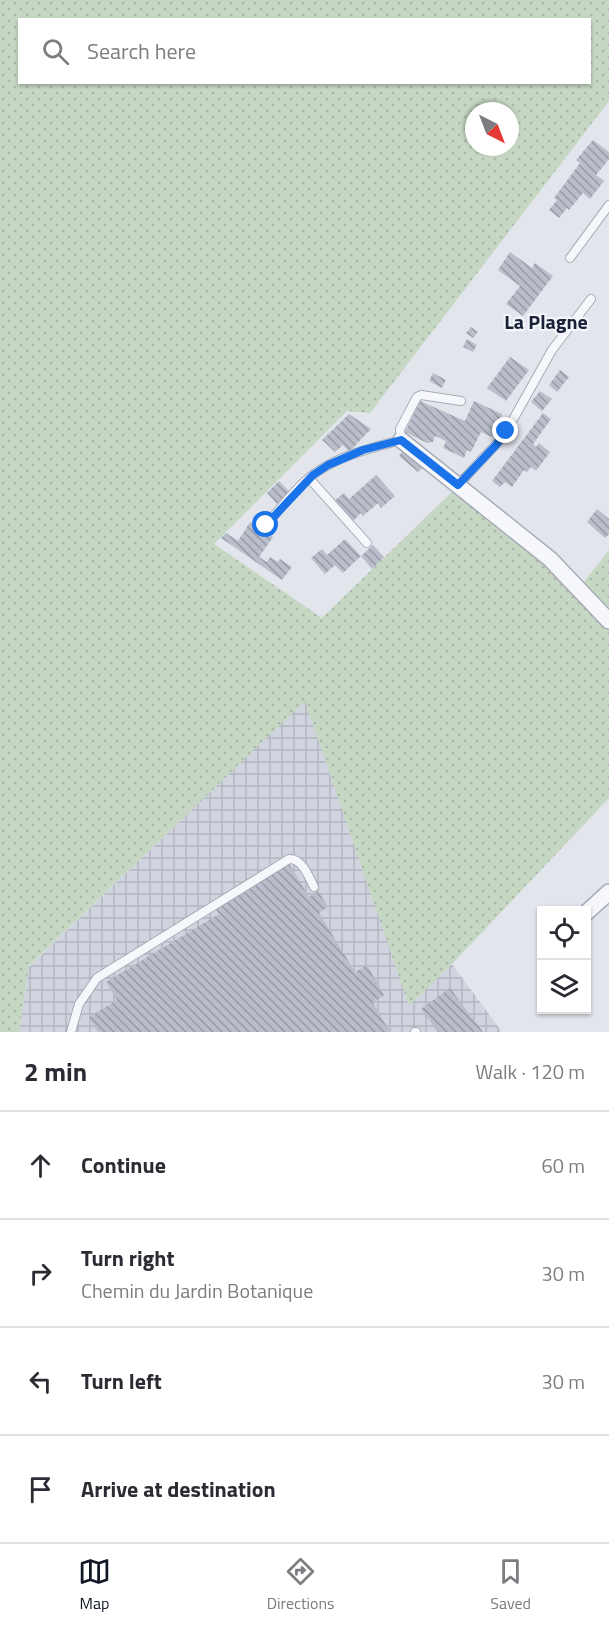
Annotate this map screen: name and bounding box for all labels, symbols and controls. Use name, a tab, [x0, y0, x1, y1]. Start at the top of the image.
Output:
search box	[18, 18, 591, 84]
text: Search here	[87, 34, 196, 68]
icon: search	[39, 35, 72, 68]
north arrow	[465, 102, 519, 156]
district label: La Plagne	[504, 306, 588, 337]
route end	[492, 417, 518, 443]
route start	[252, 511, 278, 537]
map controls	[537, 906, 591, 1014]
button: locate	[537, 906, 591, 960]
button: layers	[537, 960, 591, 1014]
text: 2 min	[24, 1052, 87, 1091]
text: Walk · 120 m	[476, 1056, 585, 1087]
text: Continue	[81, 1148, 166, 1182]
icon: ahead	[24, 1149, 57, 1182]
text: 60 m	[541, 1150, 585, 1181]
text: Turn right	[81, 1241, 175, 1275]
icon: right	[24, 1257, 57, 1290]
text: 30 m	[541, 1258, 585, 1289]
text: Chemin du Jardin Botanique	[81, 1275, 313, 1306]
text: Turn left	[81, 1364, 162, 1398]
icon: left	[24, 1365, 57, 1398]
text: 30 m	[541, 1366, 585, 1397]
text: Arrive at destination	[81, 1472, 276, 1506]
icon: arrive	[24, 1473, 57, 1506]
tab: Map	[78, 1555, 111, 1615]
tab: Directions	[267, 1555, 335, 1615]
tab: Saved	[490, 1555, 531, 1615]

